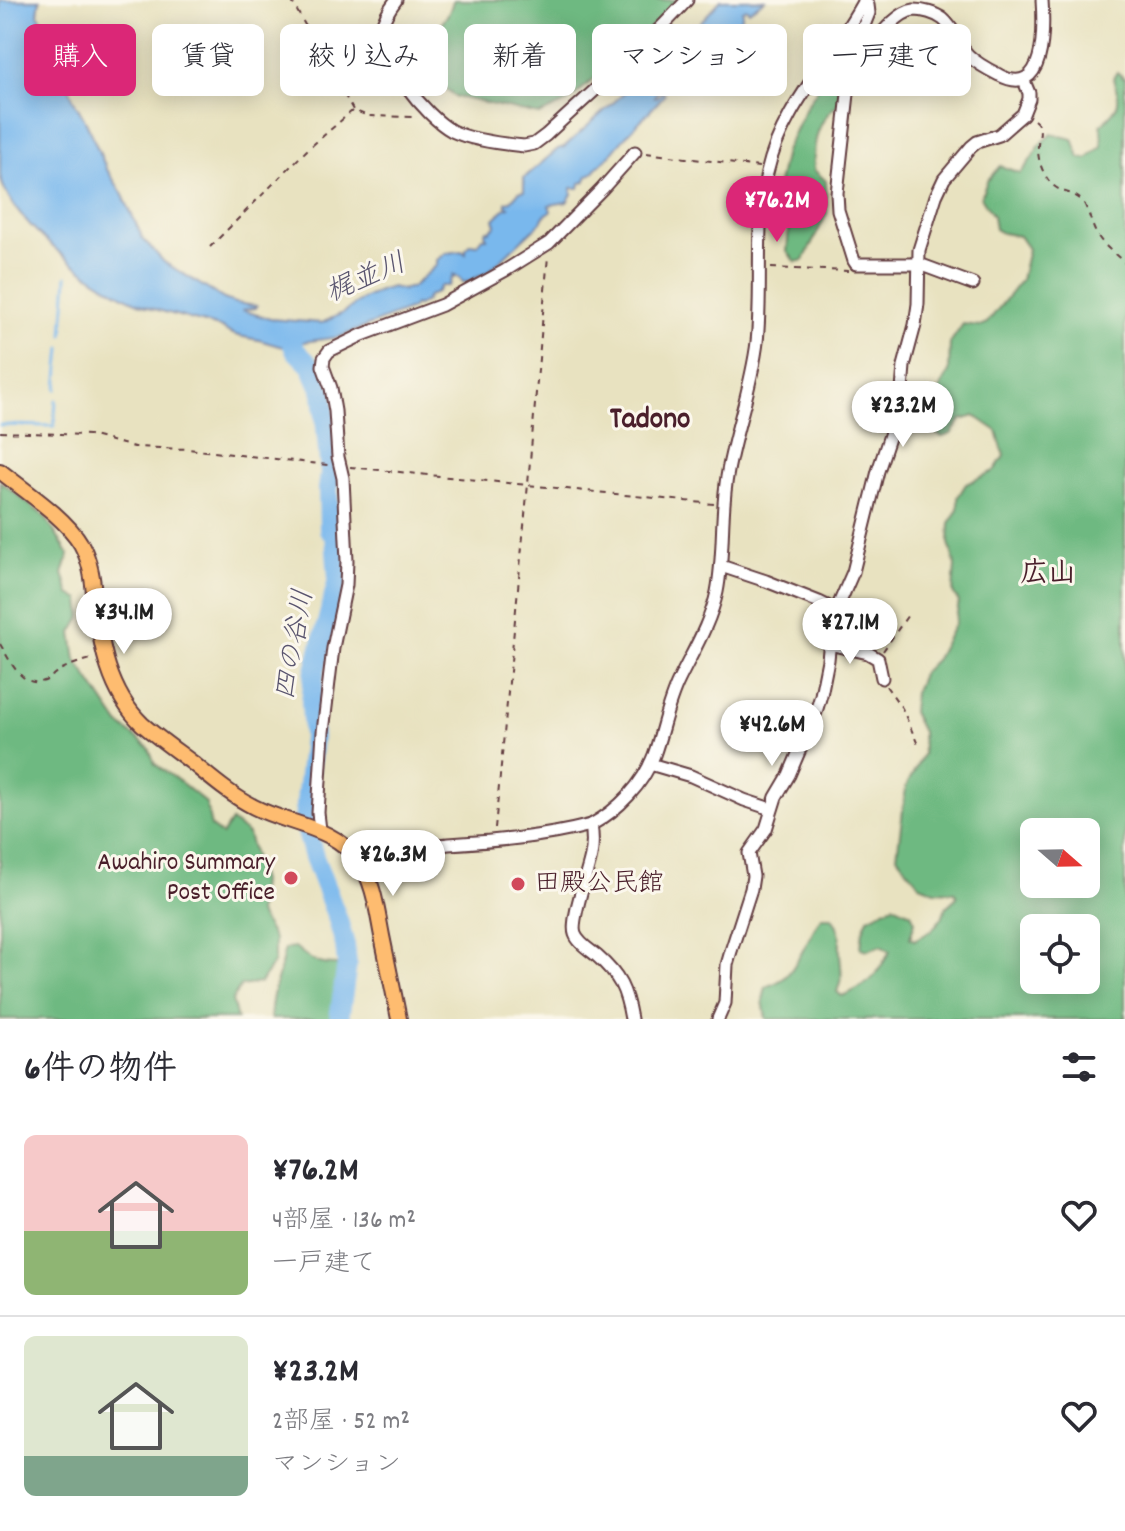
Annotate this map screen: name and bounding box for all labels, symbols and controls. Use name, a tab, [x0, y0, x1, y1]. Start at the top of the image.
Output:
chip: 購入	[24, 24, 136, 96]
chip: 賃貸	[152, 24, 264, 96]
chip: 絞り込み	[280, 24, 448, 96]
chip: 新着	[464, 24, 576, 96]
chip: マンション	[592, 24, 787, 96]
chip: 一戸建て	[803, 24, 971, 96]
pin: ¥76.2M	[712, 176, 842, 244]
text: ¥76.2M	[744, 183, 810, 220]
water label: 梶並川	[321, 245, 413, 315]
pin: ¥23.2M	[838, 381, 968, 449]
text: ¥23.2M	[870, 388, 936, 425]
district label: Tadono	[610, 400, 690, 443]
district label: 広山	[1020, 556, 1076, 596]
water label: 四の谷川	[268, 586, 326, 704]
pin: ¥34.1M	[59, 588, 189, 656]
text: ¥34.1M	[94, 595, 154, 632]
pin: ¥27.1M	[785, 598, 915, 666]
text: ¥27.1M	[820, 605, 880, 642]
pin: ¥42.6M	[707, 700, 837, 768]
text: ¥42.6M	[738, 707, 806, 744]
north arrow	[1020, 818, 1100, 898]
map controls	[1020, 818, 1100, 994]
pin: ¥26.3M	[328, 830, 458, 898]
text: ¥26.3M	[359, 837, 427, 874]
place label: Awahiro Summary Post Office	[97, 845, 275, 912]
place label: 田殿公民館	[534, 866, 664, 903]
marker: Awahiro Summary Post Office	[282, 869, 300, 887]
marker: 田殿公民館	[509, 875, 527, 893]
button: locate	[1020, 914, 1100, 994]
icon: filters	[1057, 1045, 1101, 1089]
text: 6件の物件	[24, 1047, 177, 1096]
text: ¥76.2M	[272, 1148, 359, 1197]
icon: home	[88, 1167, 184, 1263]
icon: heart	[1057, 1193, 1101, 1237]
text: 4部屋 · 136 m²	[272, 1203, 416, 1240]
text: 一戸建て	[272, 1246, 376, 1283]
text: ¥23.2M	[272, 1349, 359, 1398]
icon: home	[88, 1368, 184, 1464]
icon: heart	[1057, 1394, 1101, 1438]
text: 2部屋 · 52 m²	[272, 1404, 410, 1441]
text: マンション	[272, 1447, 401, 1484]

